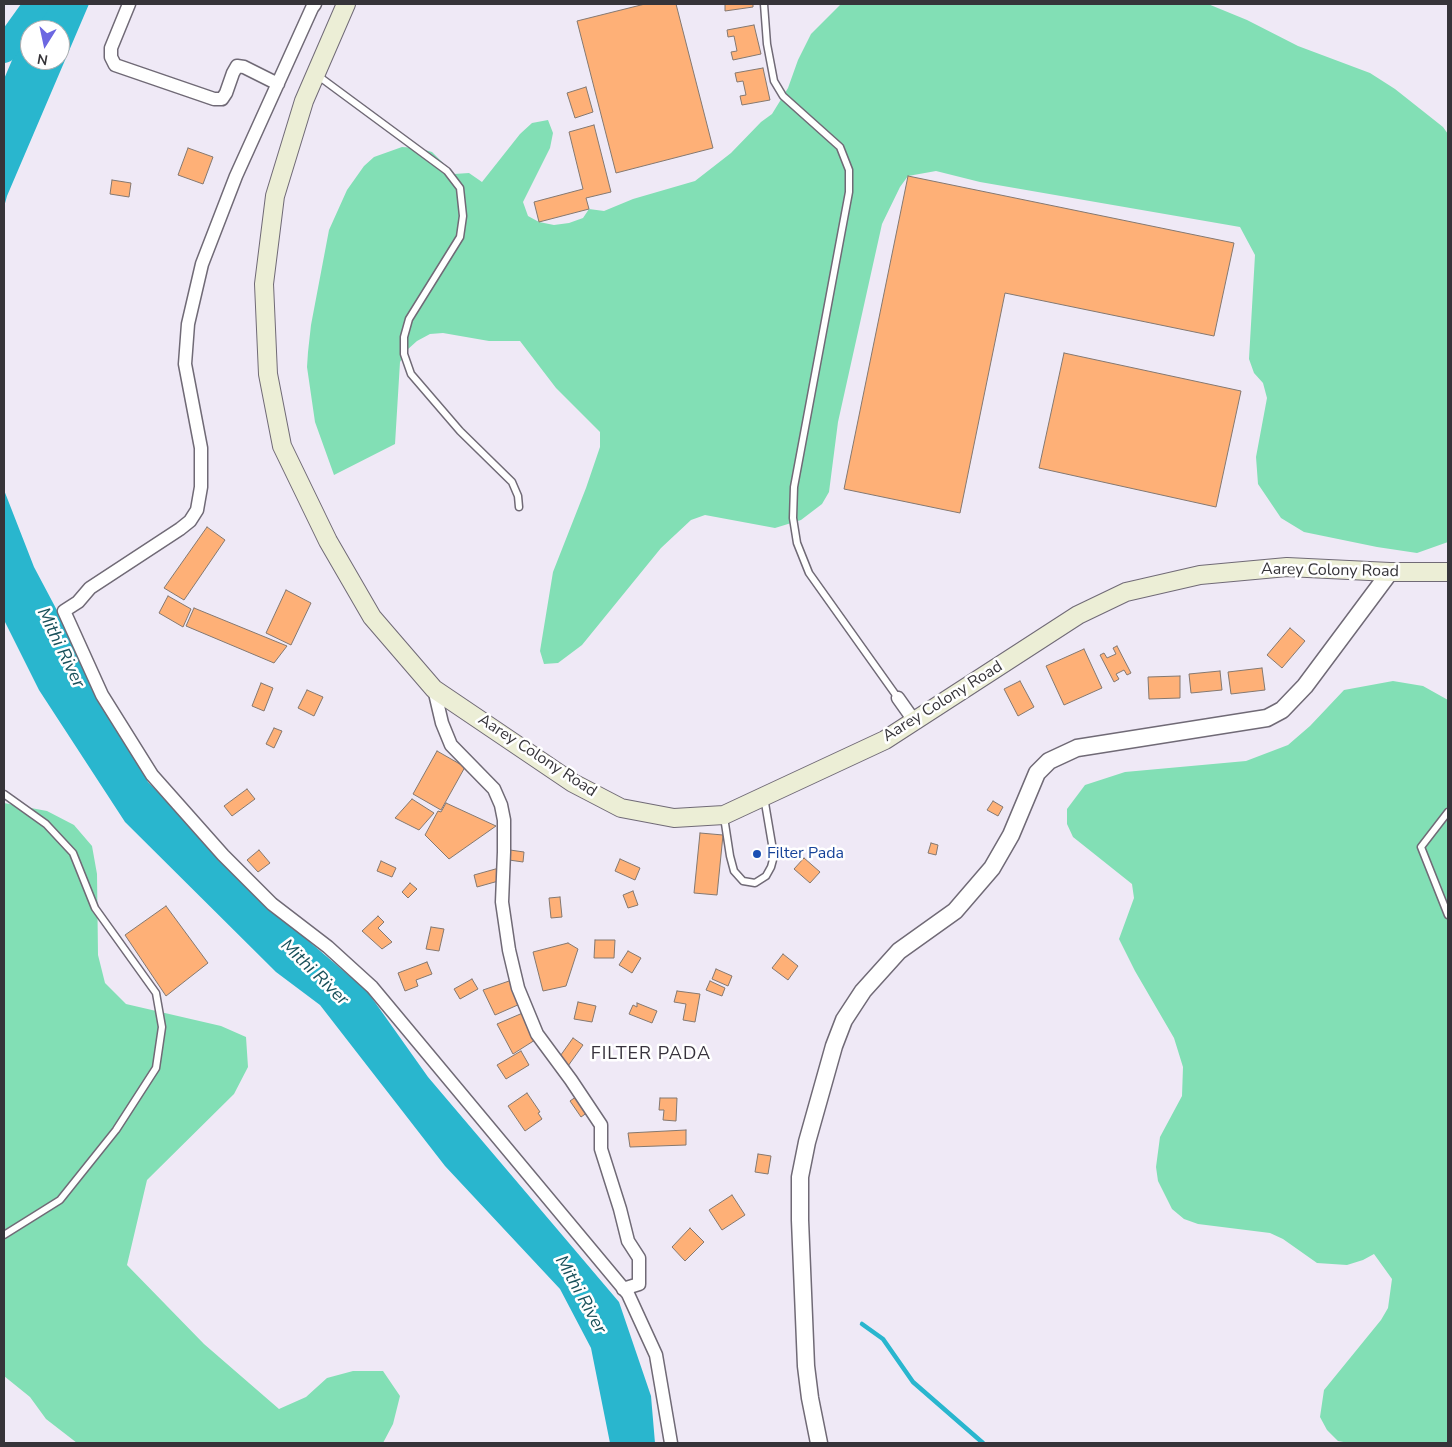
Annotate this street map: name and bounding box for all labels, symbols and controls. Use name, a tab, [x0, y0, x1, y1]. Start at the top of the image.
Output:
north arrow	[20, 20, 70, 70]
text: N	[36, 49, 49, 70]
street label: Aarey Colony Road	[1261, 560, 1399, 582]
water label: Mithi River	[31, 604, 89, 692]
street label: Aarey Colony Road	[880, 657, 1006, 747]
street label: Aarey Colony Road	[474, 710, 600, 802]
place label: Filter Pada	[767, 844, 844, 864]
marker: Filter Pada	[751, 848, 763, 860]
water label: Mithi River	[275, 935, 353, 1011]
district label: FILTER PADA	[589, 1044, 713, 1066]
water label: Mithi River	[550, 1252, 610, 1338]

